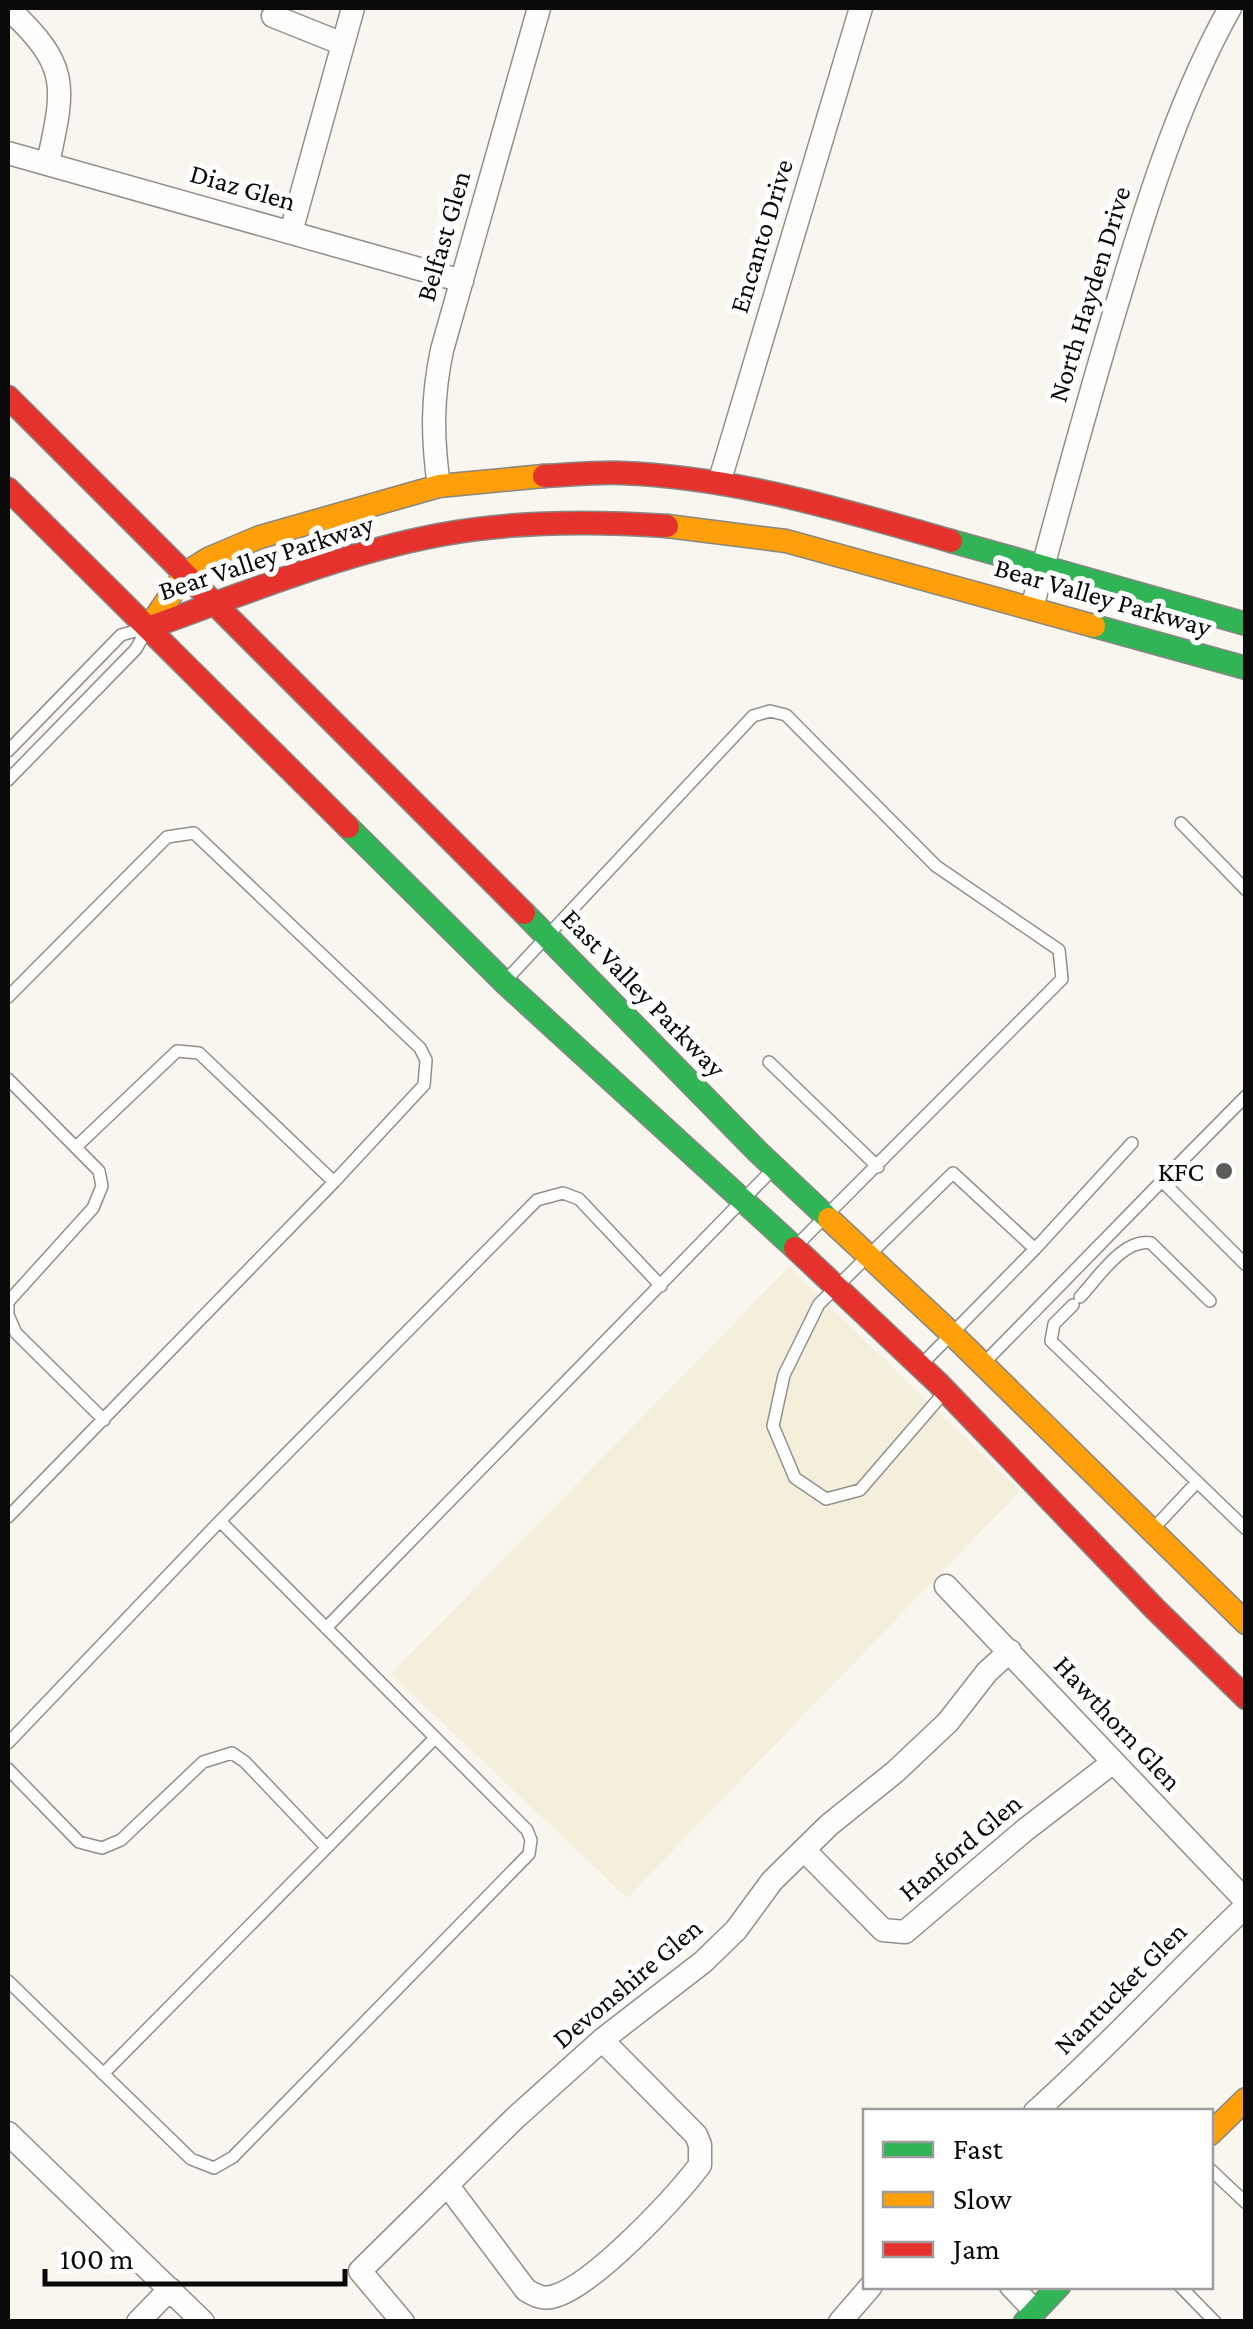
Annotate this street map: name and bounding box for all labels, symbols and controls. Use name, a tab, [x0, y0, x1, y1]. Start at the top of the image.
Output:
street label: Encanto Drive	[723, 155, 799, 317]
street label: Diaz Glen	[187, 157, 299, 217]
street label: Belfast Glen	[410, 167, 476, 305]
street label: North Hayden Drive	[1041, 182, 1137, 406]
street label: Bear Valley Parkway	[155, 507, 378, 606]
street label: Bear Valley Parkway	[991, 551, 1216, 643]
street label: East Valley Parkway	[556, 902, 733, 1084]
place label: KFC	[1158, 1156, 1204, 1187]
marker: KFC	[1213, 1160, 1235, 1182]
street label: Hawthorn Glen	[1048, 1649, 1188, 1797]
street label: Hanford Glen	[893, 1787, 1027, 1907]
street label: Devonshire Glen	[546, 1912, 708, 2054]
street label: Nantucket Glen	[1047, 1915, 1193, 2061]
legend	[863, 2109, 1213, 2289]
text: Fast	[953, 2132, 1004, 2165]
text: Slow	[953, 2182, 1013, 2215]
scale bar	[45, 2224, 345, 2286]
text: Jam	[950, 2232, 1000, 2265]
text: 100 m	[60, 2242, 134, 2275]

